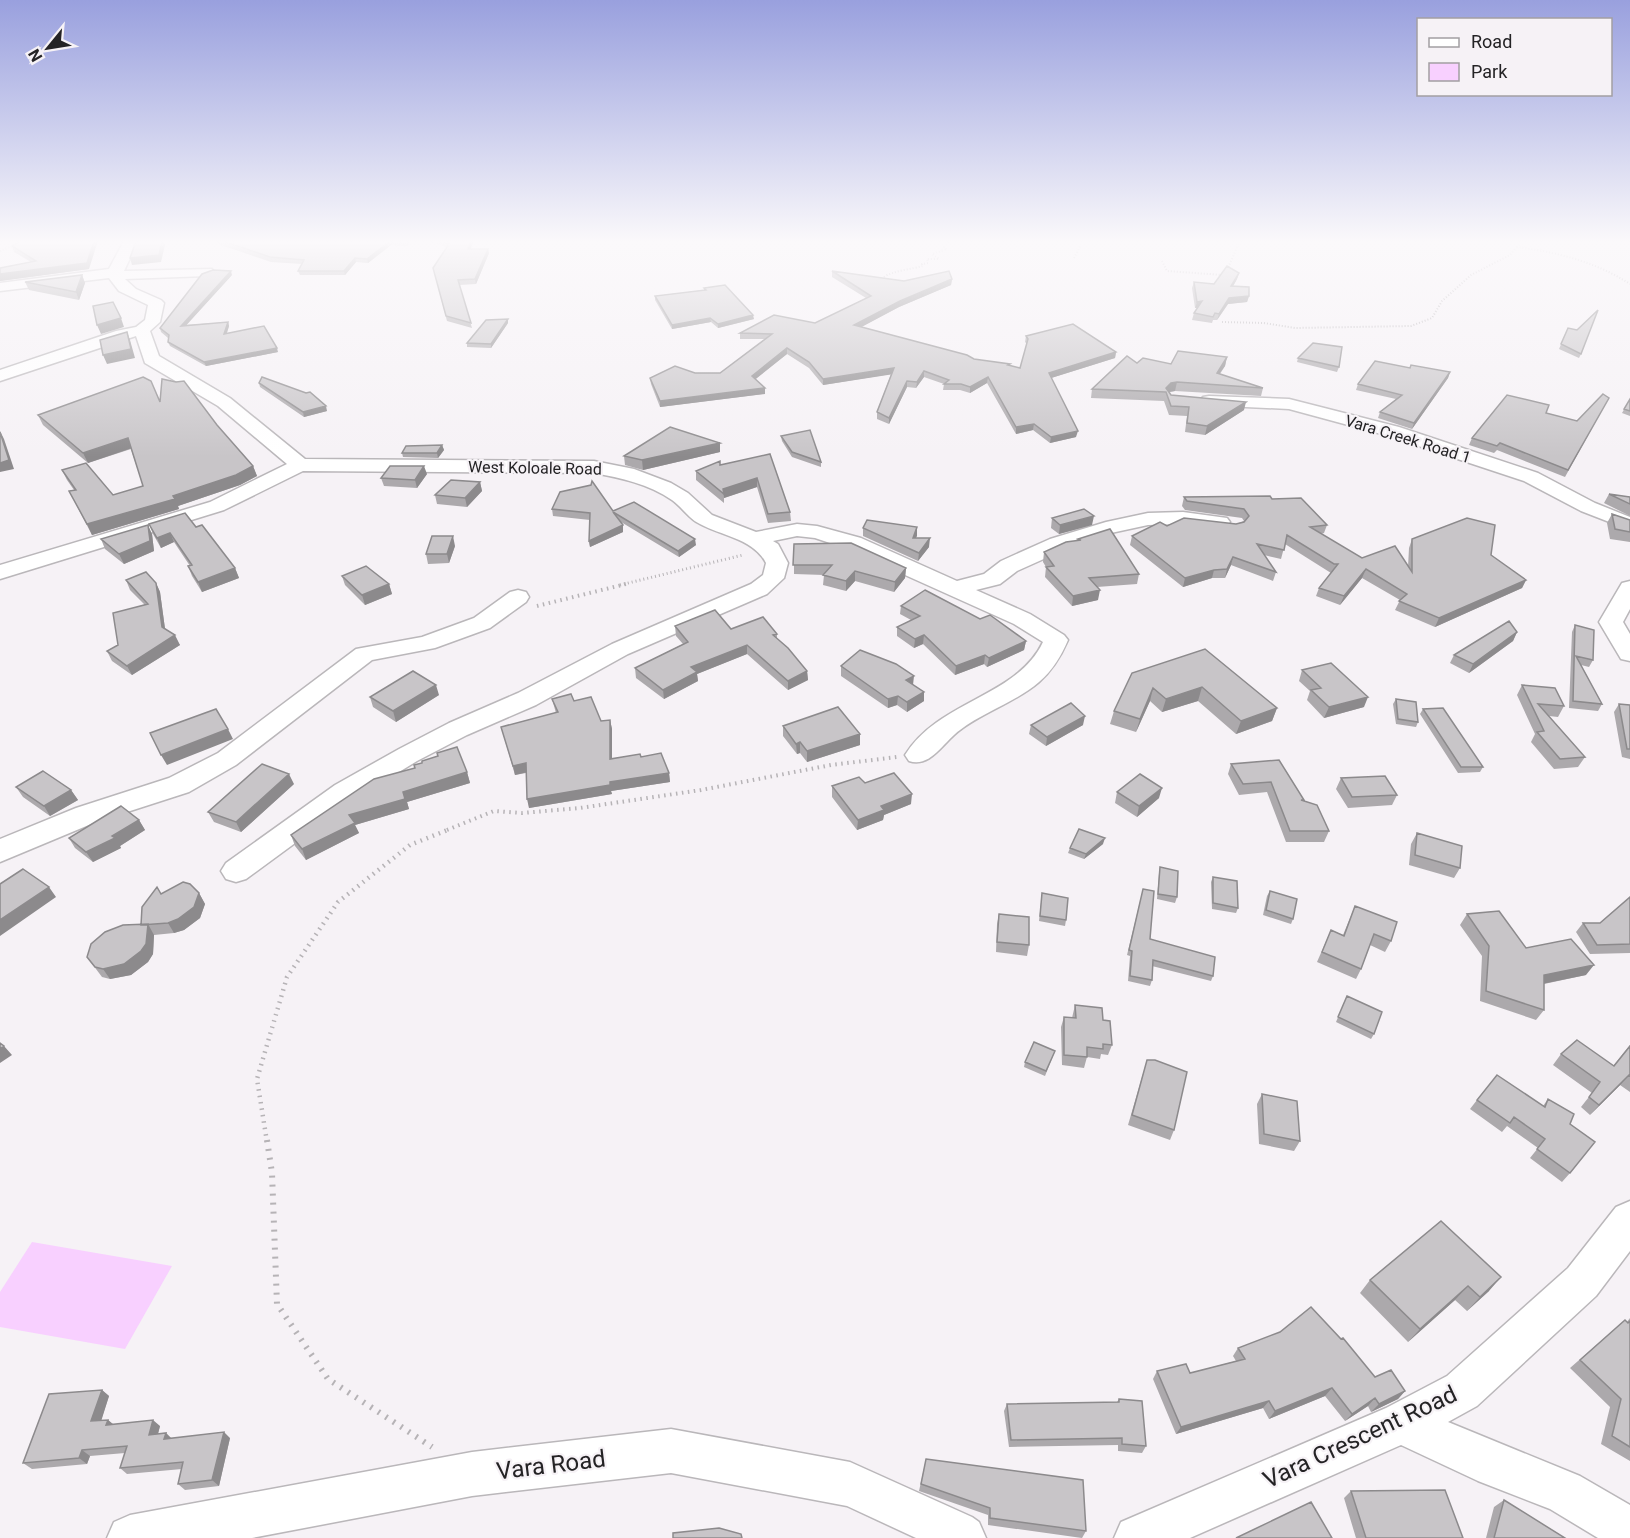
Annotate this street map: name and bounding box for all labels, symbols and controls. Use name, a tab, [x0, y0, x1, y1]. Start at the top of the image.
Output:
north arrow	[18, 18, 78, 78]
legend	[1417, 18, 1612, 96]
text: Road	[1471, 31, 1512, 52]
text: N	[24, 46, 46, 65]
text: Park	[1471, 61, 1508, 82]
street label: Vara Creek Road 1	[1343, 411, 1473, 467]
street label: West Koloale Road	[468, 457, 602, 479]
street label: Vara Crescent Road	[1259, 1380, 1461, 1494]
street label: Vara Road	[495, 1444, 607, 1486]

